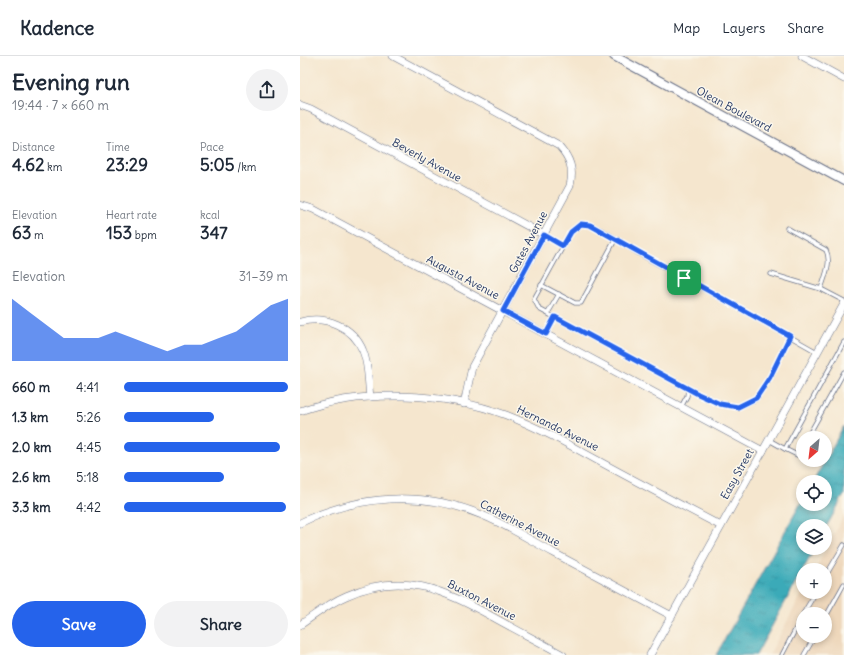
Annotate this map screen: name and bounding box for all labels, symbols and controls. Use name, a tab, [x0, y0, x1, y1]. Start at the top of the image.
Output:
text: Kadence	[20, 16, 94, 40]
text: Map	[673, 19, 700, 37]
text: Layers	[722, 19, 765, 37]
text: Share	[787, 19, 824, 37]
text: Evening run	[12, 68, 130, 96]
button: share	[246, 69, 288, 111]
street label: Olean Boulevard	[694, 83, 774, 135]
text: 19:44 · 7 × 660 m	[12, 97, 109, 114]
street label: Beverly Avenue	[390, 135, 464, 185]
text: Distance	[12, 140, 55, 154]
text: Time	[106, 140, 130, 154]
text: Pace	[200, 140, 224, 154]
text: 4.62	[12, 154, 44, 176]
text: 23:29	[106, 154, 148, 176]
text: 5:05	[200, 154, 235, 176]
text: km	[44, 160, 62, 174]
text: /km	[235, 160, 256, 174]
text: Elevation	[12, 208, 57, 222]
text: Heart rate	[106, 208, 157, 222]
text: kcal	[200, 208, 220, 222]
street label: Gates Avenue	[506, 209, 550, 275]
text: 63	[12, 222, 31, 244]
text: 153	[106, 222, 132, 244]
text: 347	[200, 222, 228, 244]
text: m	[31, 228, 44, 242]
text: bpm	[132, 228, 157, 242]
street label: Augusta Avenue	[424, 252, 502, 302]
pin	[667, 261, 701, 295]
icon: arrive	[673, 267, 695, 289]
text: Elevation	[12, 268, 65, 285]
text: 31–39 m	[239, 268, 288, 285]
text: 660 m	[12, 379, 50, 396]
text: 4:41	[76, 379, 99, 396]
street label: Hernando Avenue	[515, 402, 601, 454]
text: 1.3 km	[12, 409, 48, 426]
text: 5:26	[76, 409, 101, 426]
north arrow	[796, 431, 832, 467]
map controls	[796, 431, 832, 643]
text: 2.0 km	[12, 439, 52, 456]
text: 4:45	[76, 439, 101, 456]
street label: Easy Street	[717, 446, 757, 502]
text: 2.6 km	[12, 469, 50, 486]
text: 5:18	[76, 469, 99, 486]
button: locate	[796, 475, 832, 511]
street label: Catherine Avenue	[478, 497, 563, 549]
text: 3.3 km	[12, 499, 51, 516]
text: 4:42	[76, 499, 101, 516]
button: layers	[796, 519, 832, 555]
button: +	[796, 563, 832, 599]
street label: Buxton Avenue	[445, 577, 519, 623]
button: Save	[12, 601, 146, 647]
button: Share	[154, 601, 288, 647]
button: −	[796, 607, 832, 643]

